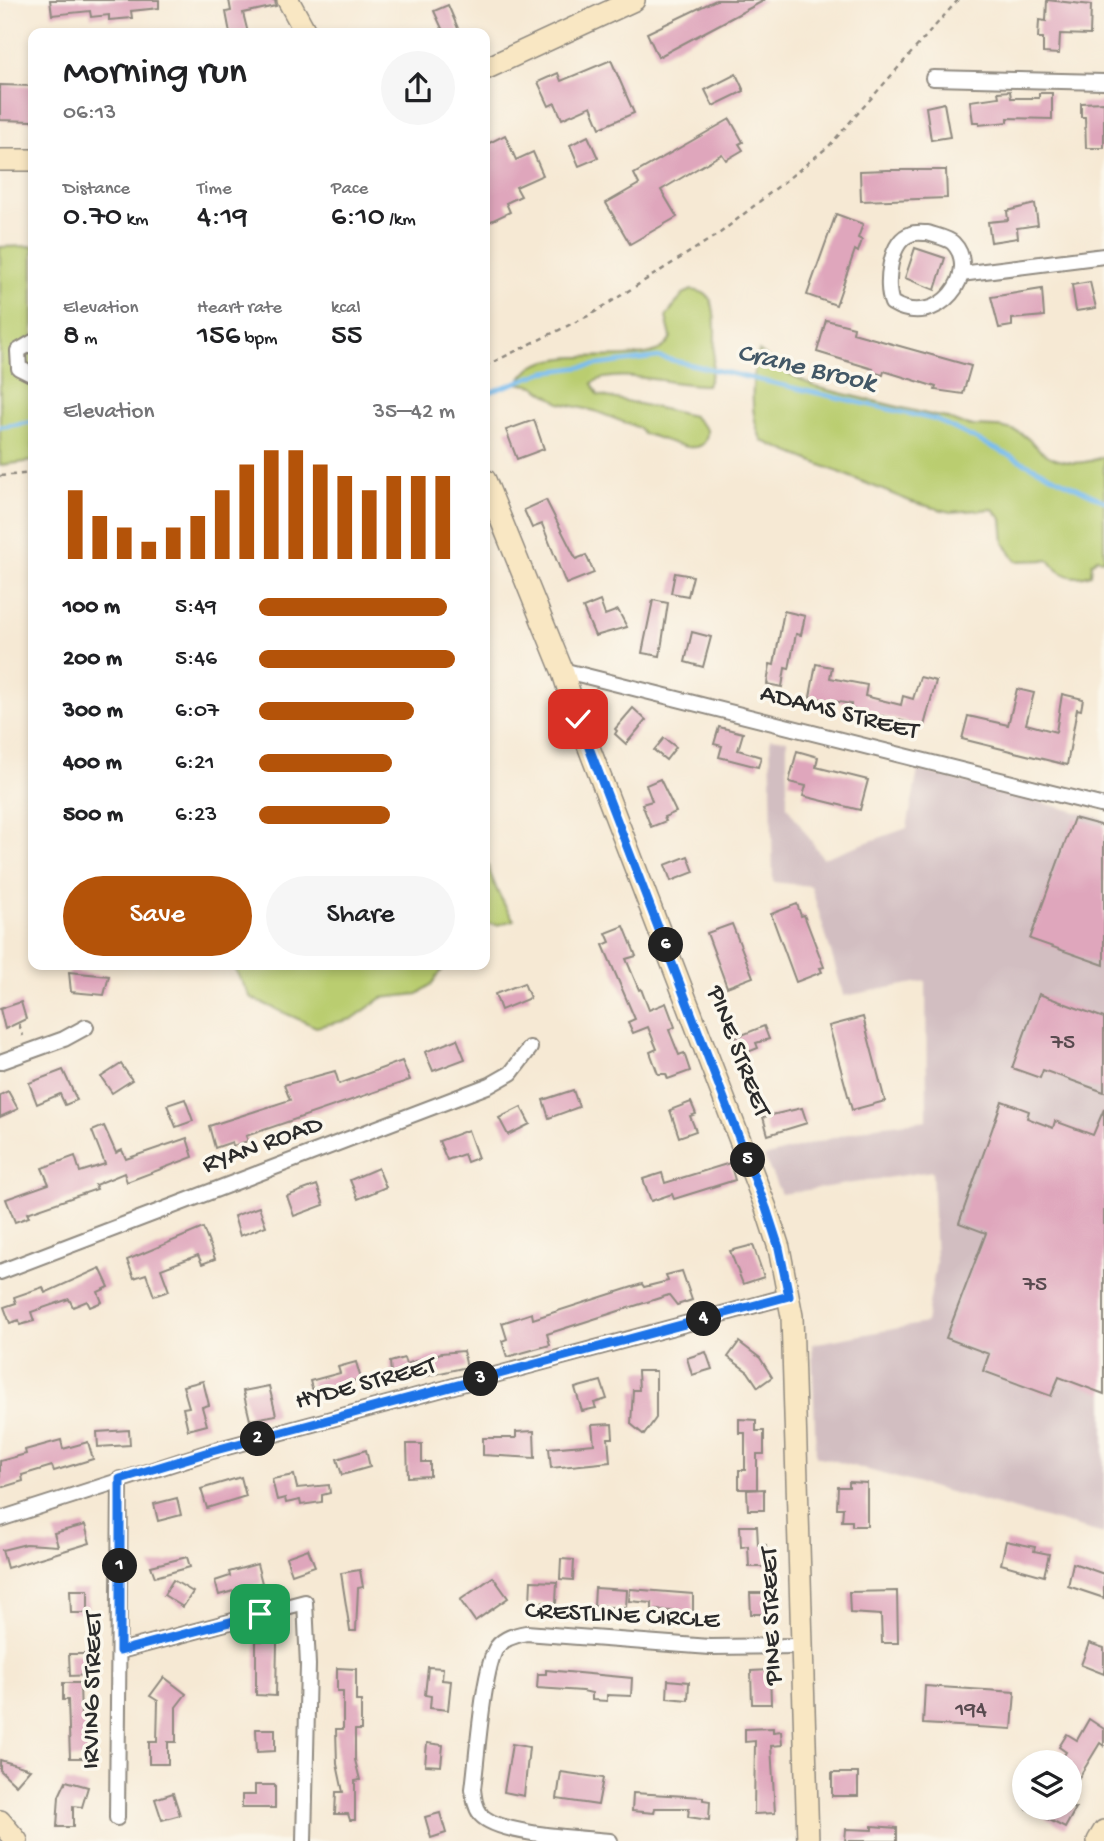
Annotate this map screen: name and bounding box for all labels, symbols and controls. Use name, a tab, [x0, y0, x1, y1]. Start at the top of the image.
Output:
button: share	[381, 51, 455, 125]
text: Morning run	[63, 52, 247, 96]
text: 06:13	[63, 100, 116, 127]
text: Distance	[63, 178, 130, 201]
text: Time	[197, 178, 232, 201]
text: Pace	[331, 178, 368, 201]
text: 0.70	[63, 201, 122, 236]
text: 4:19	[197, 201, 248, 236]
text: 6:10	[331, 201, 385, 236]
text: km	[122, 209, 149, 232]
text: /km	[385, 209, 416, 232]
text: Elevation	[63, 297, 139, 320]
text: Heart rate	[197, 297, 282, 320]
text: kcal	[331, 297, 361, 320]
text: 8	[63, 320, 79, 355]
text: 156	[197, 320, 240, 355]
text: 55	[331, 320, 363, 355]
text: m	[79, 328, 97, 351]
text: bpm	[240, 328, 277, 351]
water label: Crane Brook	[734, 337, 881, 401]
text: Elevation	[63, 399, 154, 426]
text: 35–42 m	[373, 399, 455, 426]
text: 100 m	[63, 594, 120, 621]
text: 5:49	[175, 594, 217, 621]
text: 200 m	[63, 646, 122, 673]
text: 5:46	[175, 646, 217, 673]
street label: ADAMS STREET	[757, 679, 922, 749]
pin	[548, 689, 608, 749]
text: 300 m	[63, 698, 123, 725]
text: 6:07	[175, 698, 219, 725]
icon: check	[559, 700, 597, 738]
text: 400 m	[63, 750, 122, 777]
text: 6:21	[175, 750, 214, 777]
text: 500 m	[63, 802, 123, 829]
text: 6:23	[175, 802, 217, 829]
button: Save	[63, 876, 252, 956]
button: Share	[266, 876, 455, 956]
pin: 6	[648, 928, 684, 962]
text: 6	[661, 933, 670, 956]
street label: PINE STREET	[697, 981, 777, 1123]
house number: 75	[1050, 1030, 1075, 1057]
street label: RYAN ROAD	[199, 1110, 327, 1182]
pin: 5	[730, 1142, 766, 1178]
text: 5	[743, 1148, 753, 1171]
house number: 75	[1022, 1272, 1047, 1299]
pin: 4	[686, 1302, 722, 1336]
text: 4	[699, 1307, 708, 1330]
street label: HYDE STREET	[292, 1351, 441, 1419]
pin: 3	[463, 1362, 498, 1396]
text: 3	[476, 1367, 485, 1390]
pin: 2	[240, 1422, 276, 1456]
text: 2	[253, 1427, 262, 1450]
street label: PINE STREET	[755, 1546, 791, 1687]
pin: 1	[102, 1548, 138, 1584]
text: 1	[116, 1554, 123, 1577]
pin	[230, 1584, 290, 1644]
icon: arrive	[241, 1595, 279, 1633]
street label: CRESTLINE CIRCLE	[524, 1596, 721, 1638]
street label: IRVING STREET	[77, 1610, 111, 1769]
house number: 194	[954, 1697, 987, 1724]
map controls	[1012, 1750, 1082, 1820]
button: layers	[1012, 1750, 1082, 1820]

